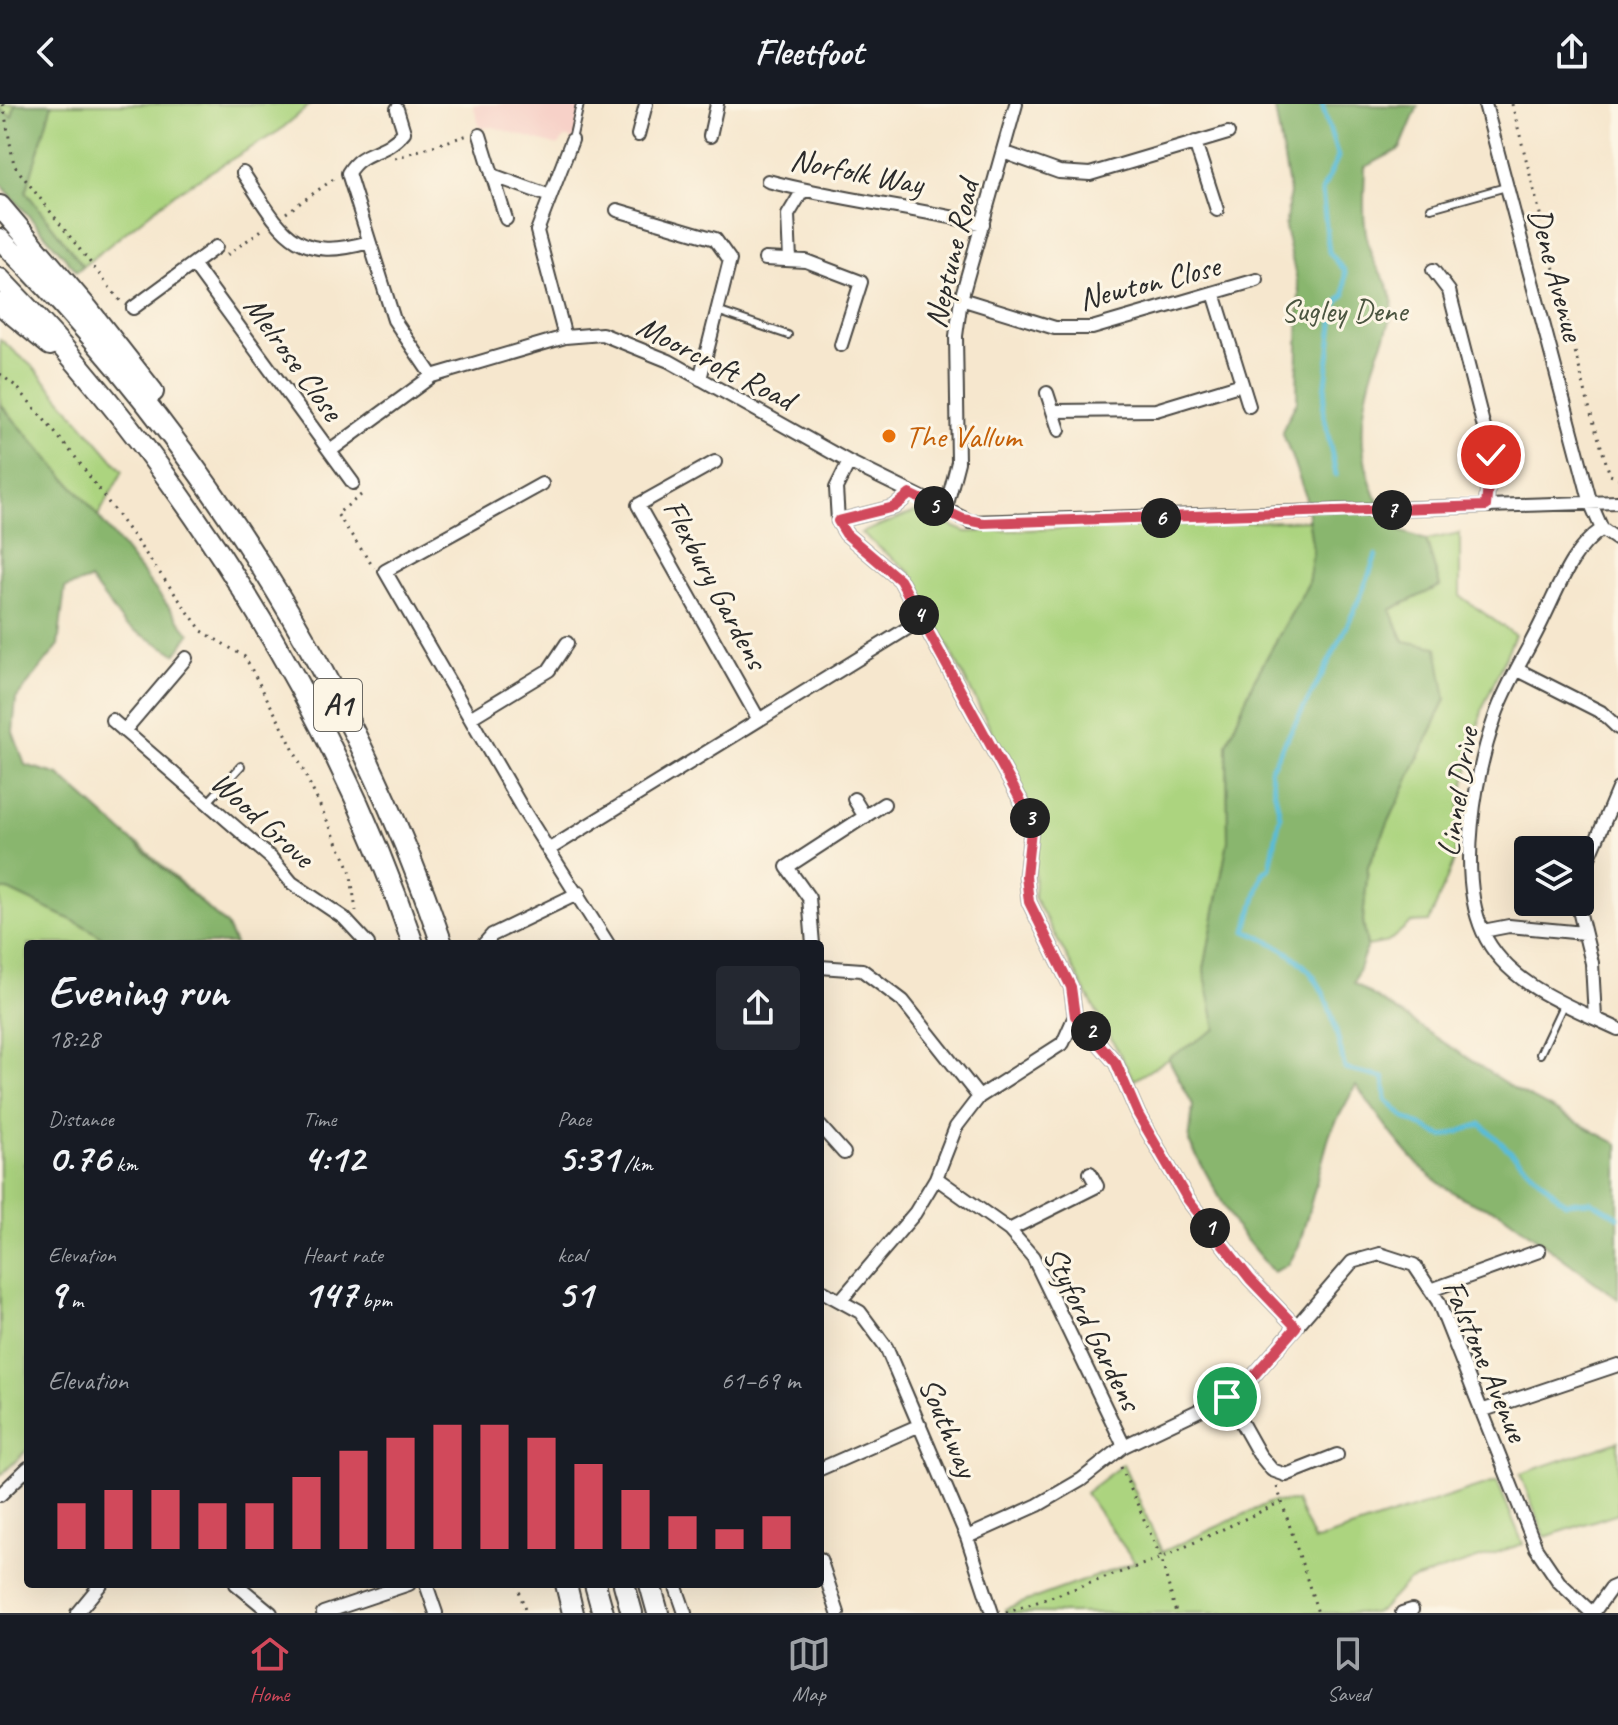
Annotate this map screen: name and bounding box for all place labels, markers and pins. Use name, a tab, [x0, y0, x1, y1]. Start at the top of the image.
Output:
place label: The Vallum	[905, 416, 1024, 457]
pin	[1457, 421, 1525, 489]
marker: The Vallum	[880, 427, 898, 445]
pin: 5	[914, 486, 954, 526]
pin: 7	[1372, 490, 1412, 530]
pin: 6	[1141, 498, 1181, 538]
pin: 4	[899, 595, 939, 635]
pin: 3	[1010, 798, 1050, 838]
pin: 2	[1071, 1011, 1111, 1051]
pin: 1	[1190, 1208, 1230, 1248]
pin	[1193, 1363, 1261, 1431]

